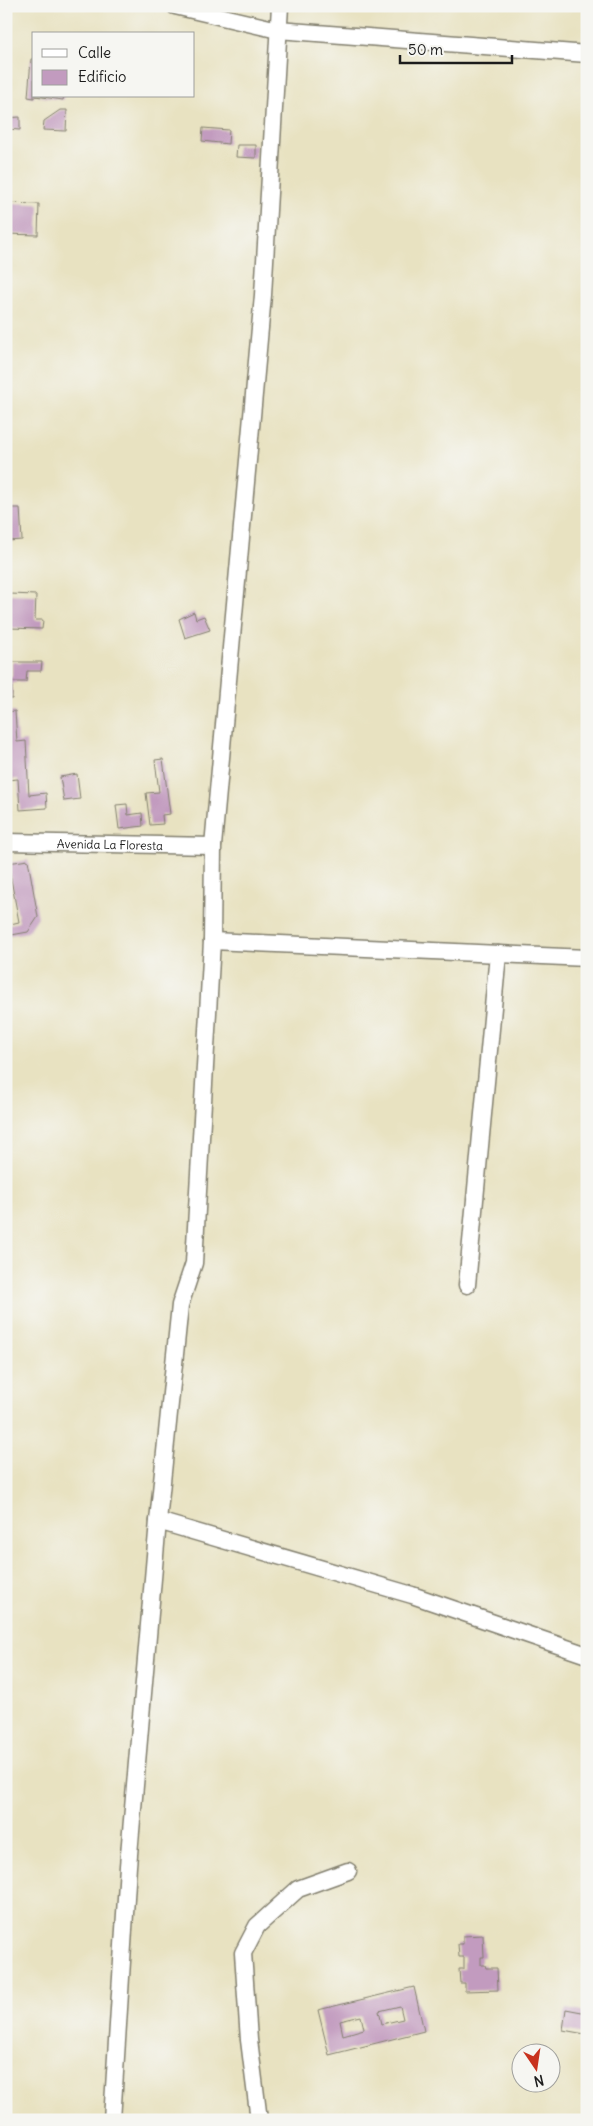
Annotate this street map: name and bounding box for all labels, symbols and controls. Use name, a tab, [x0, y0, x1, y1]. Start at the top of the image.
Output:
legend	[32, 32, 195, 98]
scale bar	[400, 32, 513, 64]
text: 50 m	[408, 40, 443, 59]
text: Calle	[78, 43, 111, 62]
text: Edificio	[78, 67, 126, 86]
street label: Avenida La Floresta	[57, 835, 163, 853]
north arrow	[510, 2044, 560, 2094]
text: N	[532, 2071, 546, 2091]

